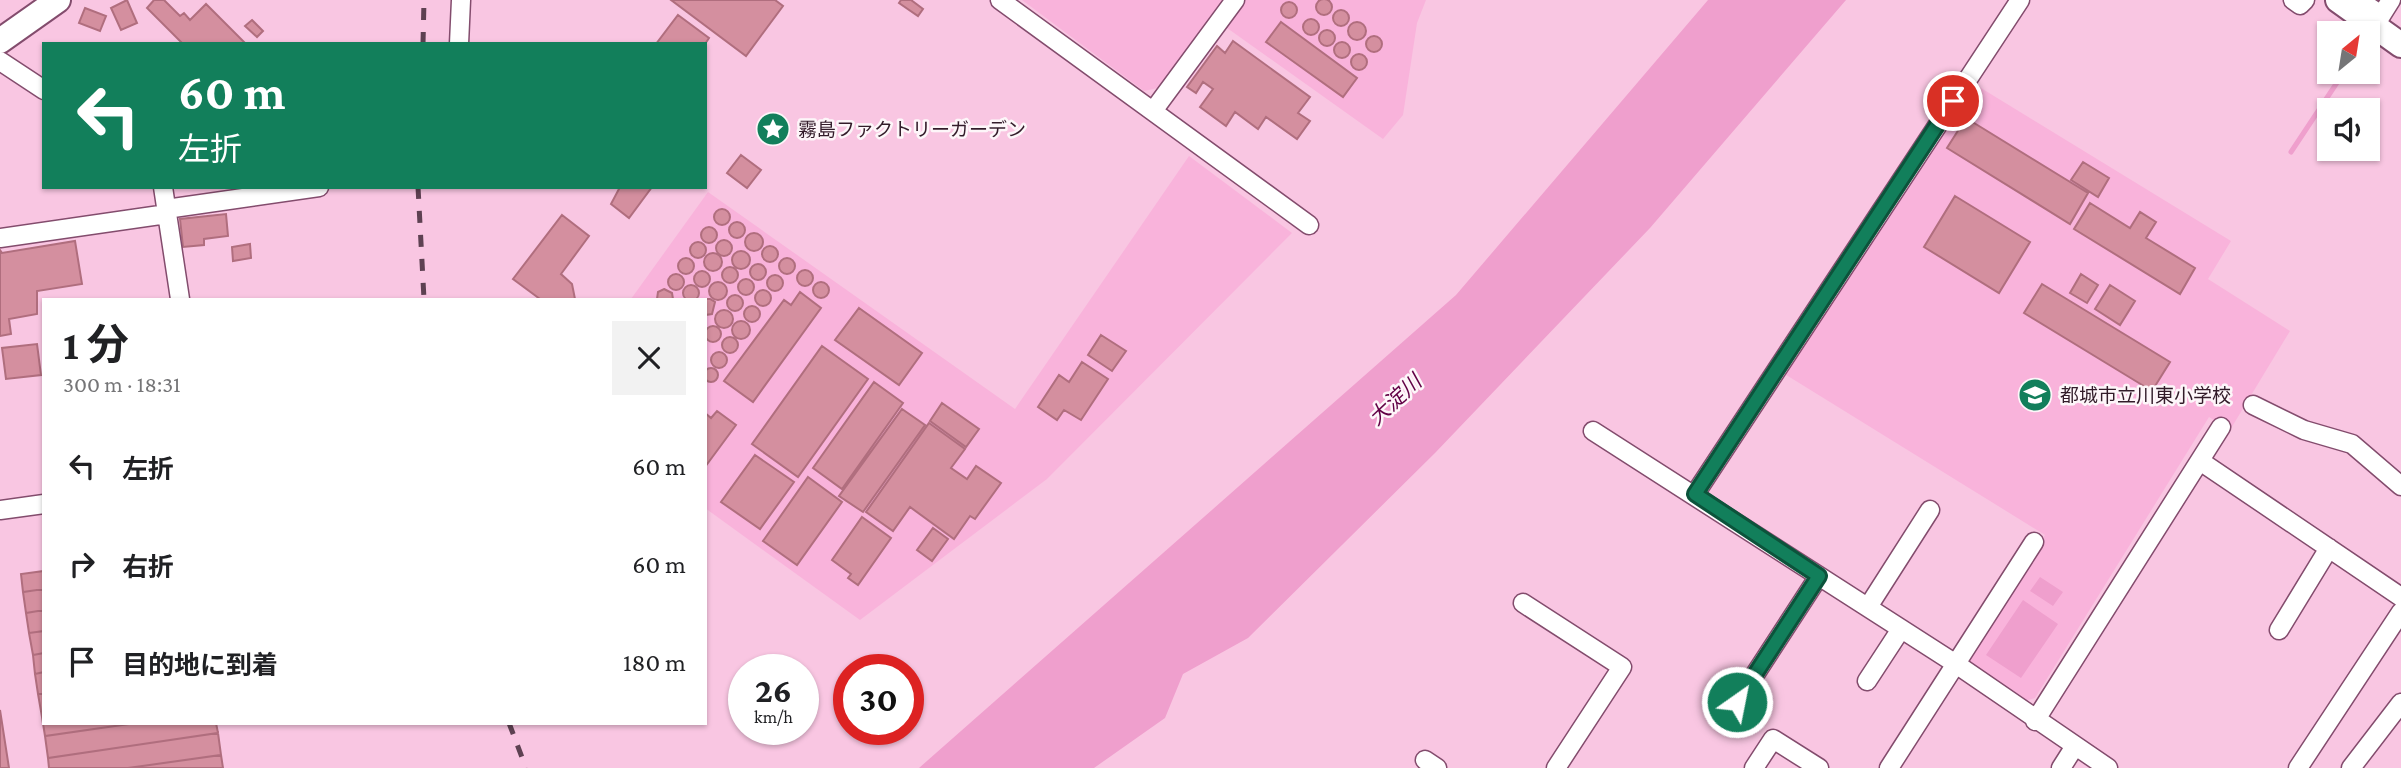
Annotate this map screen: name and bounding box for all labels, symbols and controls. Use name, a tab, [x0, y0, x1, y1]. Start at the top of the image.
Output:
north arrow	[2317, 21, 2380, 84]
map controls	[2317, 21, 2380, 161]
text: 60 m	[178, 65, 285, 120]
icon: left	[63, 70, 154, 161]
pin	[1923, 71, 1983, 131]
icon: arrive	[1934, 82, 1972, 120]
button: sound	[2317, 98, 2380, 161]
place icon: 霧島ファクトリーガーデン	[754, 110, 792, 148]
place label: 霧島ファクトリーガーデン	[798, 119, 1026, 140]
text: 左折	[178, 131, 242, 167]
text: 1 分	[63, 321, 129, 368]
button: close	[612, 321, 686, 395]
water label: 大淀川	[1364, 368, 1428, 430]
text: 300 m · 18:31	[63, 371, 181, 397]
school or university icon: 都城市立川東小学校	[2016, 376, 2054, 414]
place label: 都城市立川東小学校	[2060, 385, 2231, 406]
icon: left	[63, 447, 101, 485]
text: 60 m	[632, 452, 686, 481]
text: 左折	[122, 455, 174, 484]
icon: right	[63, 545, 101, 583]
text: 60 m	[632, 550, 686, 579]
text: 右折	[122, 553, 174, 582]
icon: arrive	[63, 643, 101, 681]
text: 180 m	[623, 648, 686, 677]
text: 目的地に到着	[122, 651, 278, 680]
speed limit sign: 30	[833, 654, 924, 745]
position arrow	[1700, 665, 1774, 739]
text: 26	[755, 671, 792, 710]
text: km/h	[754, 707, 793, 727]

